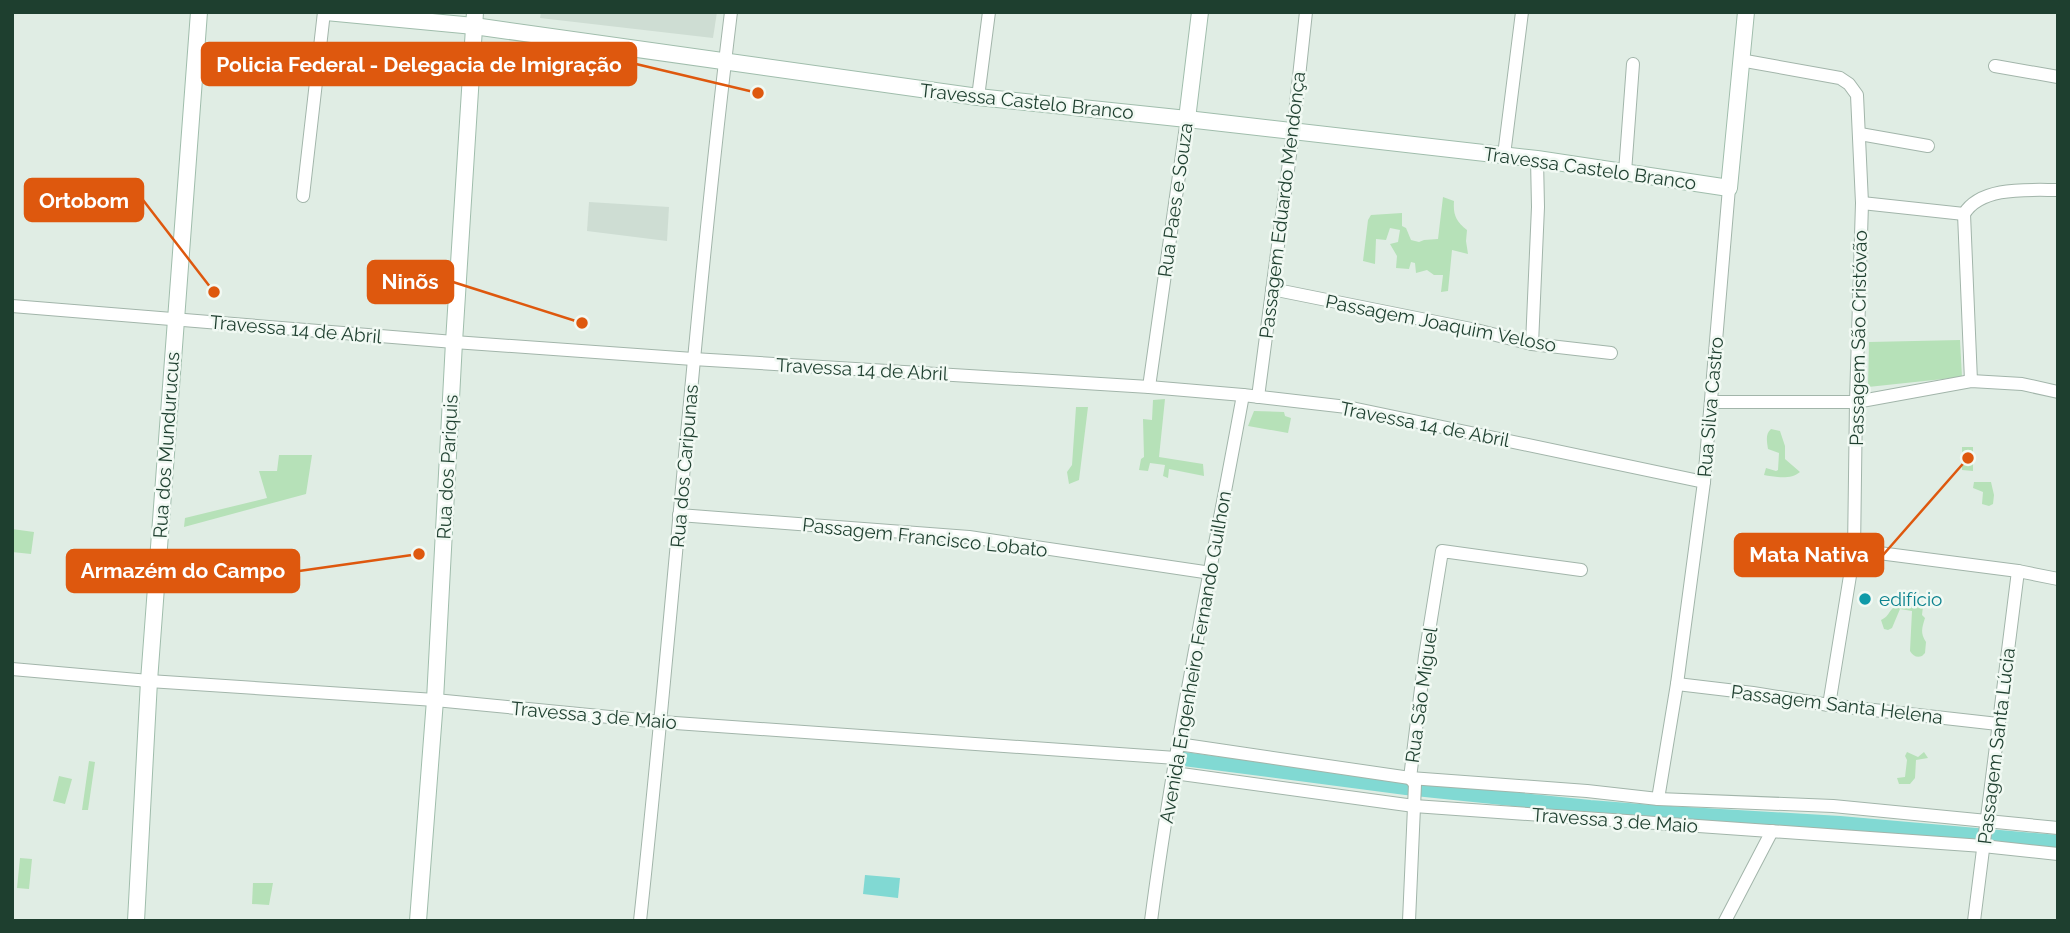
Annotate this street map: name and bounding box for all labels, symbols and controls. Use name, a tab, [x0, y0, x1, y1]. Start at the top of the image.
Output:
callout: Policia Federal - Delegacia de Imigração	[202, 43, 636, 85]
text: Policia Federal - Delegacia de Imigração	[216, 52, 622, 77]
street label: Passagem Eduardo Mendonça	[1255, 70, 1309, 340]
street label: Travessa Castelo Branco	[919, 79, 1135, 123]
street label: Rua Paes e Souza	[1153, 121, 1197, 279]
street label: Travessa Castelo Branco	[1482, 142, 1698, 194]
callout: Ortobom	[25, 179, 143, 221]
text: Ortobom	[39, 188, 129, 213]
street label: Passagem São Cristóvão	[1845, 230, 1871, 446]
callout: Ninõs	[368, 261, 453, 303]
text: Ninõs	[381, 269, 439, 294]
street label: Passagem Joaquim Veloso	[1324, 290, 1558, 356]
street label: Travessa 14 de Abril	[209, 311, 384, 348]
street label: Rua Silva Castro	[1693, 336, 1727, 478]
street label: Rua dos Mundurucus	[149, 351, 183, 539]
street label: Travessa 14 de Abril	[775, 354, 949, 385]
street label: Rua dos Caripunas	[666, 383, 702, 549]
street label: Rua dos Pariquis	[432, 394, 462, 540]
street label: Travessa 14 de Abril	[1338, 397, 1512, 451]
street label: Avenida Engenheiro Fernando Guilhon	[1155, 489, 1235, 825]
street label: Passagem Francisco Lobato	[801, 513, 1049, 561]
callout: Mata Nativa	[1735, 534, 1883, 576]
text: Mata Nativa	[1749, 542, 1869, 567]
callout: Armazém do Campo	[67, 550, 299, 592]
text: Armazém do Campo	[81, 558, 286, 583]
place label: edifício	[1879, 588, 1942, 610]
marker: edifício	[1857, 591, 1873, 607]
street label: Rua São Miguel	[1401, 625, 1442, 764]
street label: Passagem Santa Lúcia	[1973, 647, 2019, 845]
street label: Passagem Santa Helena	[1730, 680, 1944, 728]
street label: Travessa 3 de Maio	[510, 697, 678, 733]
street label: Travessa 3 de Maio	[1531, 803, 1699, 837]

